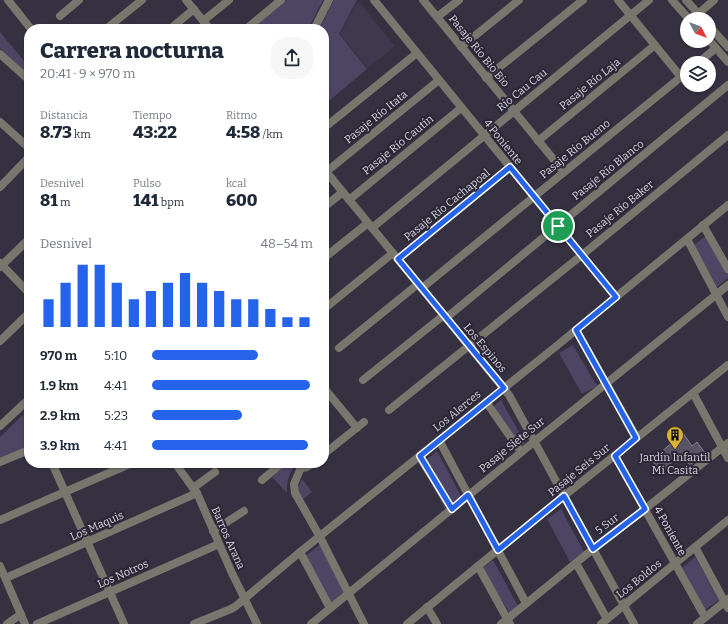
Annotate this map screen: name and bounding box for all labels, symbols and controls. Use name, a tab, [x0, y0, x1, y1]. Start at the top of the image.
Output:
street label: Pasaje Río Bio Bio	[446, 12, 512, 90]
north arrow	[680, 12, 716, 48]
map controls	[680, 12, 716, 92]
text: Carrera nocturna	[40, 37, 224, 64]
button: share	[271, 37, 313, 79]
street label: Pasaje Río Laja	[557, 55, 623, 113]
button: layers	[680, 56, 716, 92]
text: 20:41 · 9 × 970 m	[40, 66, 135, 81]
street label: Río Cau Cau	[494, 66, 550, 114]
street label: Pasaje Río Itata	[342, 88, 410, 146]
text: Distancia	[40, 109, 88, 122]
text: Tiempo	[133, 109, 172, 122]
text: Ritmo	[226, 109, 257, 122]
street label: Pasaje Río Cautín	[360, 112, 436, 178]
street label: 4 Poniente	[481, 117, 525, 167]
street label: Pasaje Río Bueno	[537, 117, 613, 181]
text: 8.73	[40, 122, 72, 143]
text: 43:22	[133, 122, 177, 143]
text: 4:58	[226, 122, 260, 143]
text: km	[72, 128, 91, 141]
text: /km	[260, 128, 283, 141]
street label: Pasaje Río Blanco	[570, 137, 646, 203]
street label: Pasaje Río Cachapoal	[401, 166, 493, 244]
text: Desnivel	[40, 177, 84, 190]
text: Pulso	[133, 177, 161, 190]
text: kcal	[226, 177, 246, 190]
street label: Pasaje Río Baker	[584, 178, 657, 240]
text: 81	[40, 190, 58, 211]
text: 141	[133, 190, 159, 211]
text: 600	[226, 190, 258, 211]
text: m	[58, 196, 71, 209]
text: bpm	[159, 196, 184, 209]
pin	[541, 209, 575, 243]
icon: arrive	[547, 215, 569, 237]
text: Desnivel	[40, 236, 92, 251]
text: 48–54 m	[260, 236, 313, 251]
street label: Los Espinos	[461, 321, 509, 375]
text: 970 m	[40, 348, 77, 363]
text: 5:10	[104, 348, 127, 363]
text: 1.9 km	[40, 378, 78, 393]
text: 4:41	[104, 378, 127, 393]
street label: Los Alerces	[430, 388, 484, 434]
text: 2.9 km	[40, 408, 80, 423]
text: 5:23	[104, 408, 128, 423]
street label: Pasaje Siete Sur	[477, 415, 547, 475]
building icon: Jardín Infantil Mi Casita	[665, 425, 685, 450]
text: 3.9 km	[40, 438, 80, 453]
text: 4:41	[104, 438, 127, 453]
street label: Pasaje Seis Sur	[545, 441, 613, 499]
place label: Jardín Infantil Mi Casita	[639, 451, 711, 477]
street label: 4 Poniente	[651, 504, 689, 558]
street label: Barros Arana	[208, 505, 248, 571]
street label: Los Maquis	[68, 508, 126, 544]
street label: 5 Sur	[593, 511, 621, 537]
street label: Los Notros	[95, 557, 151, 591]
street label: Los Boldos	[614, 557, 664, 601]

